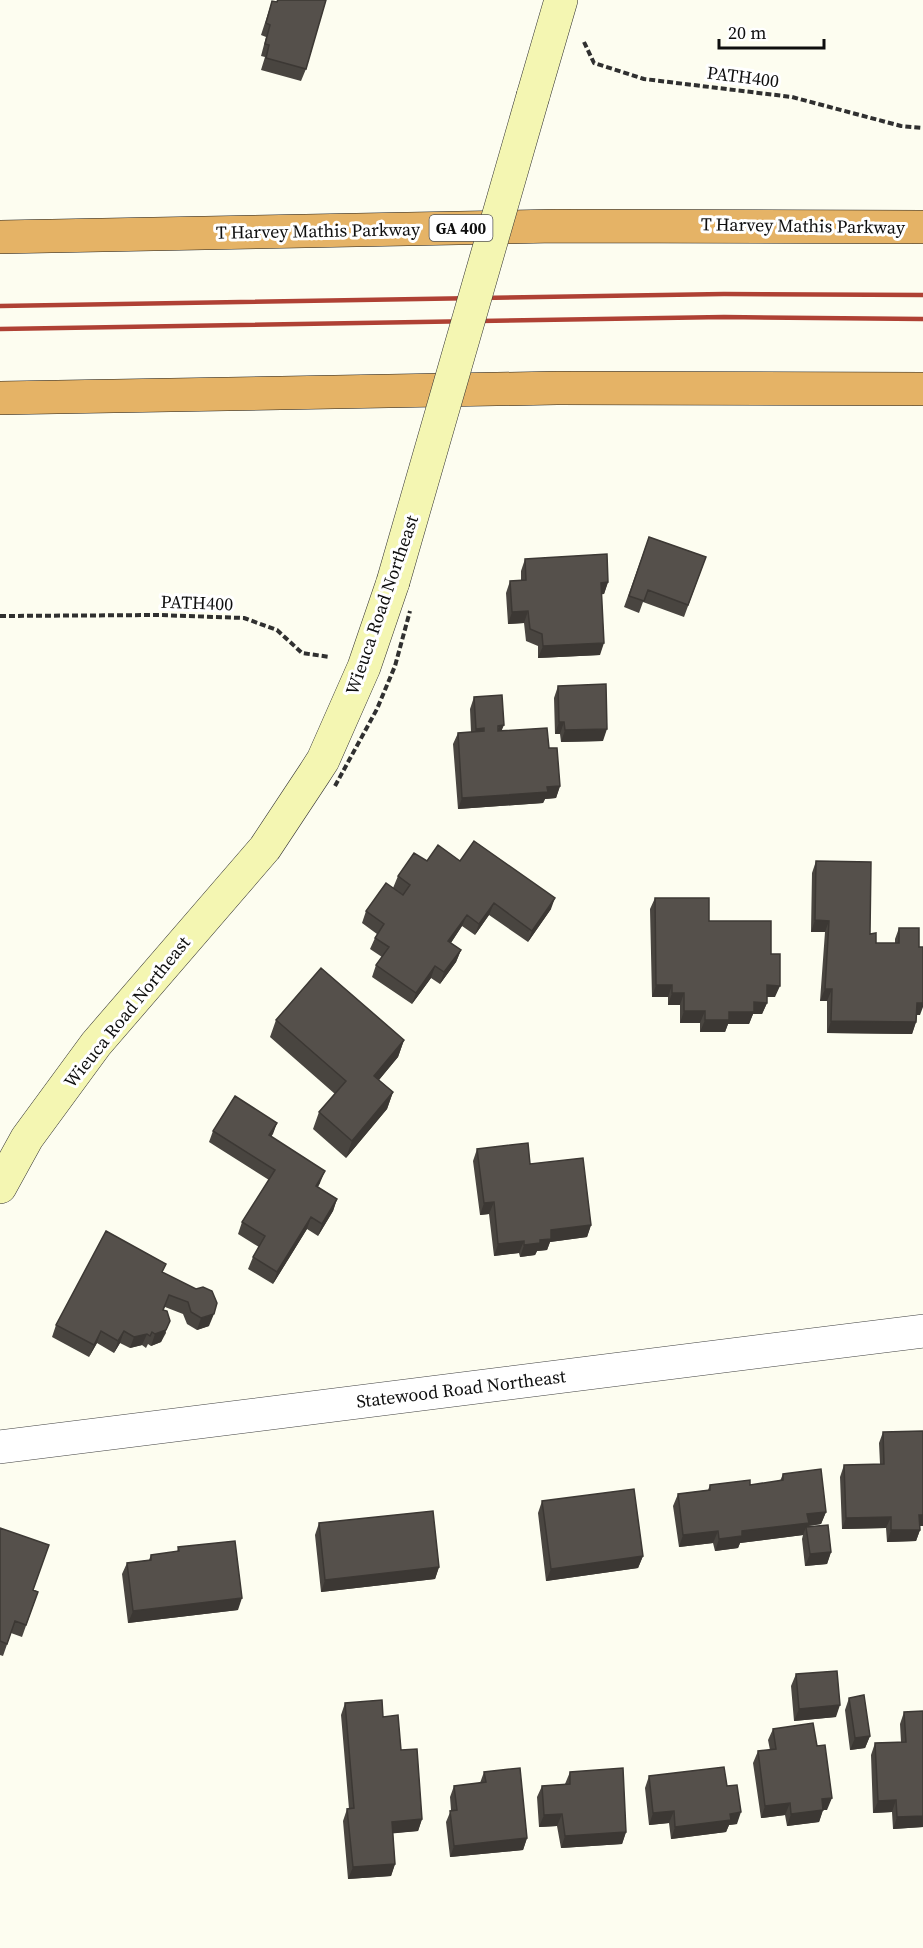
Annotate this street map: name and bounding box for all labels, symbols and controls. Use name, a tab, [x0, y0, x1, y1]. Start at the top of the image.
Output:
scale bar	[719, 12, 824, 50]
text: 20 m	[728, 20, 766, 45]
street label: PATH400	[706, 60, 781, 93]
street label: T Harvey Mathis Parkway	[701, 211, 906, 240]
road number: GA 400	[430, 215, 492, 241]
street label: T Harvey Mathis Parkway	[216, 216, 421, 245]
street label: Wieuca Road Northeast	[339, 512, 424, 698]
street label: PATH400	[160, 589, 234, 616]
street label: Wieuca Road Northeast	[58, 931, 196, 1093]
street label: Statewood Road Northeast	[355, 1363, 567, 1414]

